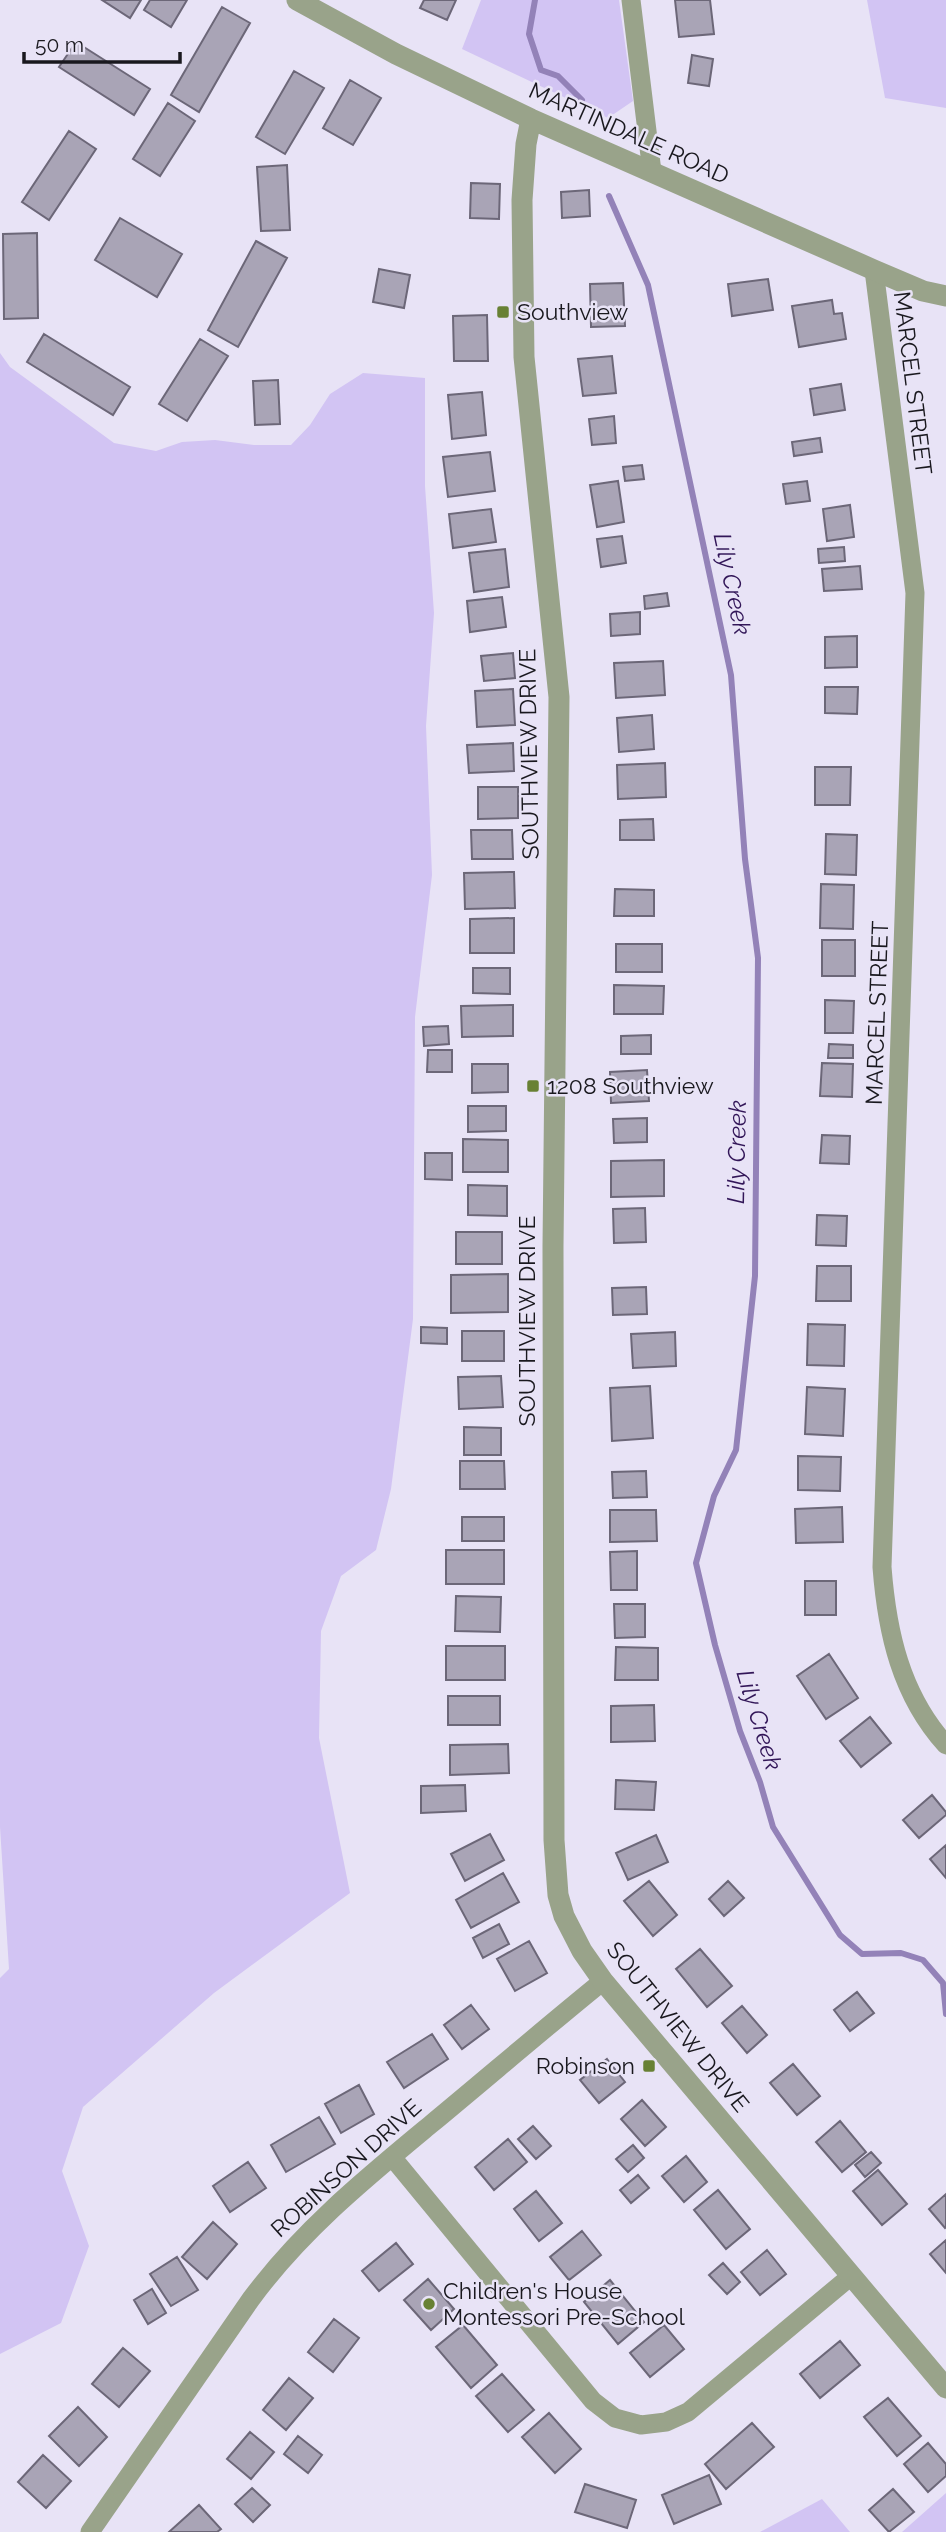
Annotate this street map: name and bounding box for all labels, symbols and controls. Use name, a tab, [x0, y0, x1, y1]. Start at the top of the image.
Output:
scale bar	[24, 21, 180, 65]
text: 50 m	[35, 32, 84, 57]
street label: MARTINDALE ROAD	[525, 76, 734, 189]
street label: MARCEL STREET	[889, 290, 938, 476]
place label: Southview	[517, 298, 629, 325]
marker: Southview	[495, 304, 511, 320]
water label: Lily Creek	[708, 530, 757, 638]
street label: SOUTHVIEW DRIVE	[513, 648, 544, 860]
street label: MARCEL STREET	[860, 920, 893, 1105]
place label: 1208 Southview	[547, 1072, 714, 1099]
marker: 1208 Southview	[525, 1078, 541, 1094]
water label: Lily Creek	[721, 1100, 752, 1204]
street label: SOUTHVIEW DRIVE	[513, 1216, 540, 1426]
water label: Lily Creek	[730, 1666, 789, 1774]
street label: SOUTHVIEW DRIVE	[602, 1936, 755, 2117]
place label: Robinson	[536, 2052, 635, 2079]
marker: Robinson	[641, 2058, 657, 2074]
street label: ROBINSON DRIVE	[265, 2093, 426, 2242]
place label: Children's House Montessori Pre-School	[443, 2277, 685, 2330]
marker: Children's House Montessori Pre-School	[421, 2296, 437, 2312]

